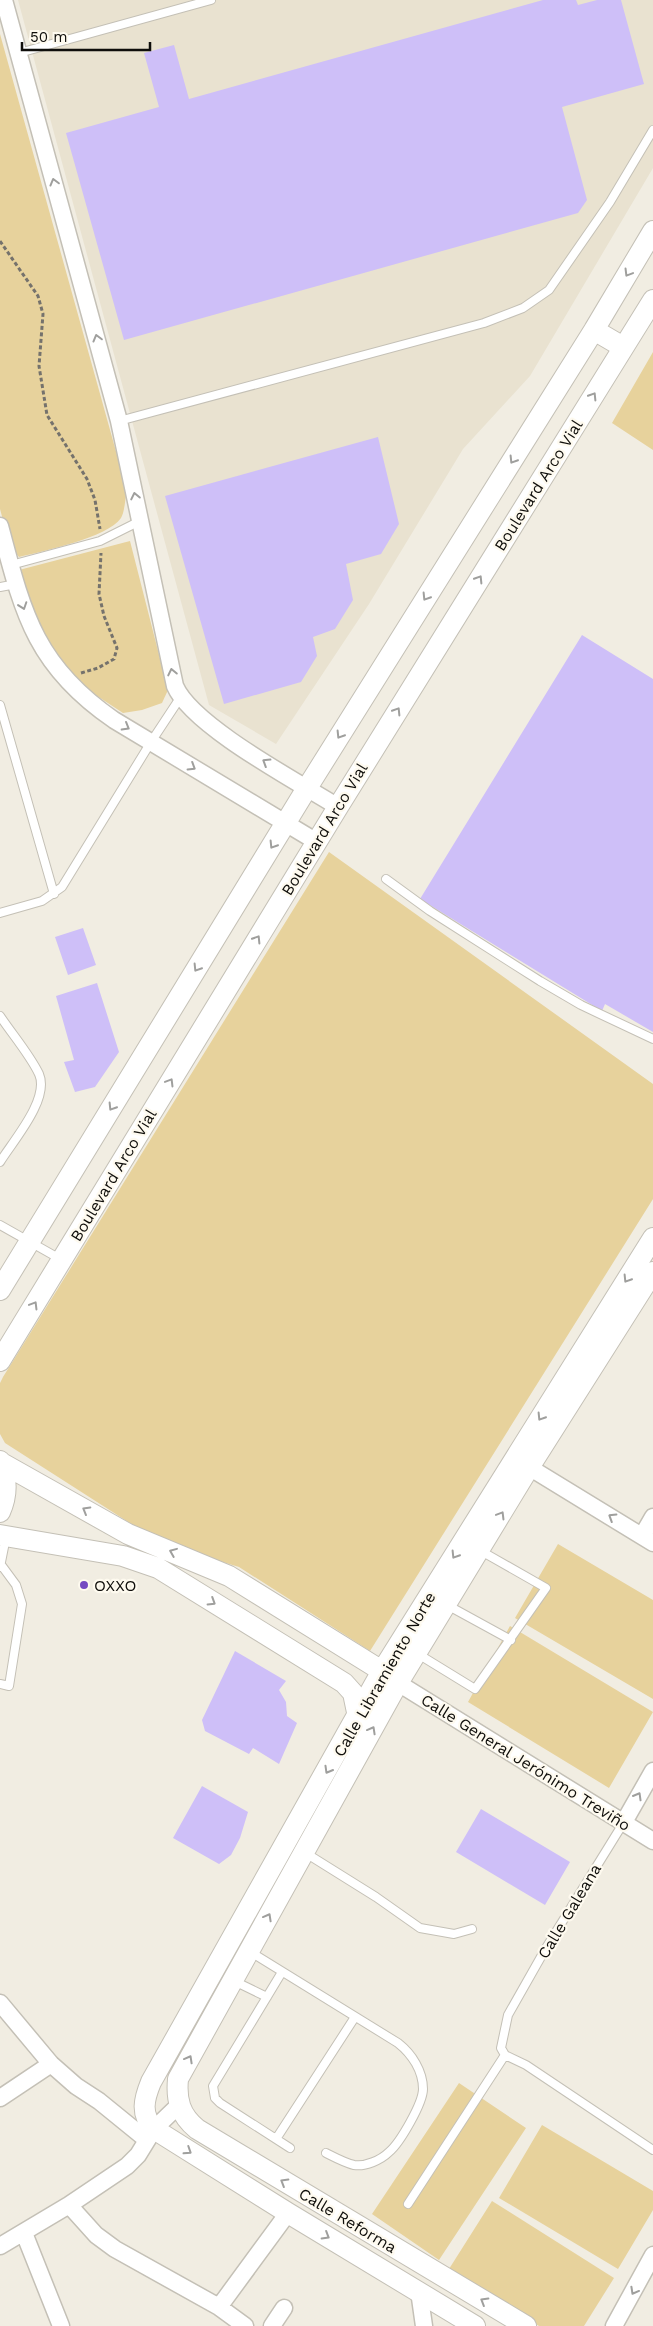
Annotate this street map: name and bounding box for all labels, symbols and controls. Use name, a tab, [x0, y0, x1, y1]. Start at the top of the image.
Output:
scale bar	[22, 20, 150, 52]
text: 50 m	[30, 28, 67, 46]
one-way arrow	[50, 178, 60, 186]
one-way arrow	[624, 268, 634, 277]
one-way arrow	[92, 334, 103, 343]
one-way arrow	[586, 393, 596, 402]
street label: Boulevard Arco Vial	[490, 416, 587, 554]
one-way arrow	[510, 454, 519, 463]
one-way arrow	[130, 492, 141, 501]
one-way arrow	[473, 575, 483, 584]
one-way arrow	[423, 592, 433, 601]
one-way arrow	[18, 602, 28, 610]
one-way arrow	[168, 668, 178, 677]
one-way arrow	[391, 708, 401, 717]
one-way arrow	[120, 721, 129, 731]
one-way arrow	[337, 729, 346, 739]
one-way arrow	[262, 758, 271, 768]
street label: Boulevard Arco Vial	[277, 760, 372, 899]
one-way arrow	[187, 761, 196, 770]
one-way arrow	[270, 839, 279, 848]
one-way arrow	[250, 936, 260, 945]
one-way arrow	[193, 963, 203, 972]
one-way arrow	[164, 1078, 173, 1087]
one-way arrow	[108, 1101, 118, 1110]
street label: Boulevard Arco Vial	[66, 1106, 161, 1245]
one-way arrow	[624, 1274, 634, 1283]
one-way arrow	[28, 1302, 37, 1311]
one-way arrow	[538, 1411, 547, 1420]
one-way arrow	[82, 1506, 91, 1516]
one-way arrow	[494, 1512, 504, 1521]
one-way arrow	[608, 1514, 617, 1523]
one-way arrow	[169, 1548, 178, 1559]
one-way arrow	[452, 1549, 461, 1558]
place label: OXXO	[94, 1576, 136, 1595]
marker: OXXO	[78, 1579, 90, 1591]
street label: Calle Libramiento Norte	[329, 1588, 439, 1760]
one-way arrow	[207, 1595, 216, 1605]
street label: Calle General Jerónimo Treviño	[418, 1690, 634, 1835]
one-way arrow	[366, 1726, 376, 1735]
one-way arrow	[324, 1764, 334, 1773]
one-way arrow	[632, 1793, 642, 1802]
street label: Calle Galeana	[534, 1860, 605, 1962]
one-way arrow	[262, 1914, 272, 1923]
one-way arrow	[182, 2056, 192, 2065]
one-way arrow	[182, 2145, 191, 2154]
one-way arrow	[281, 2178, 290, 2188]
street label: Calle Reforma	[295, 2184, 400, 2257]
one-way arrow	[321, 2229, 330, 2239]
one-way arrow	[630, 2285, 640, 2294]
one-way arrow	[480, 2297, 489, 2307]

